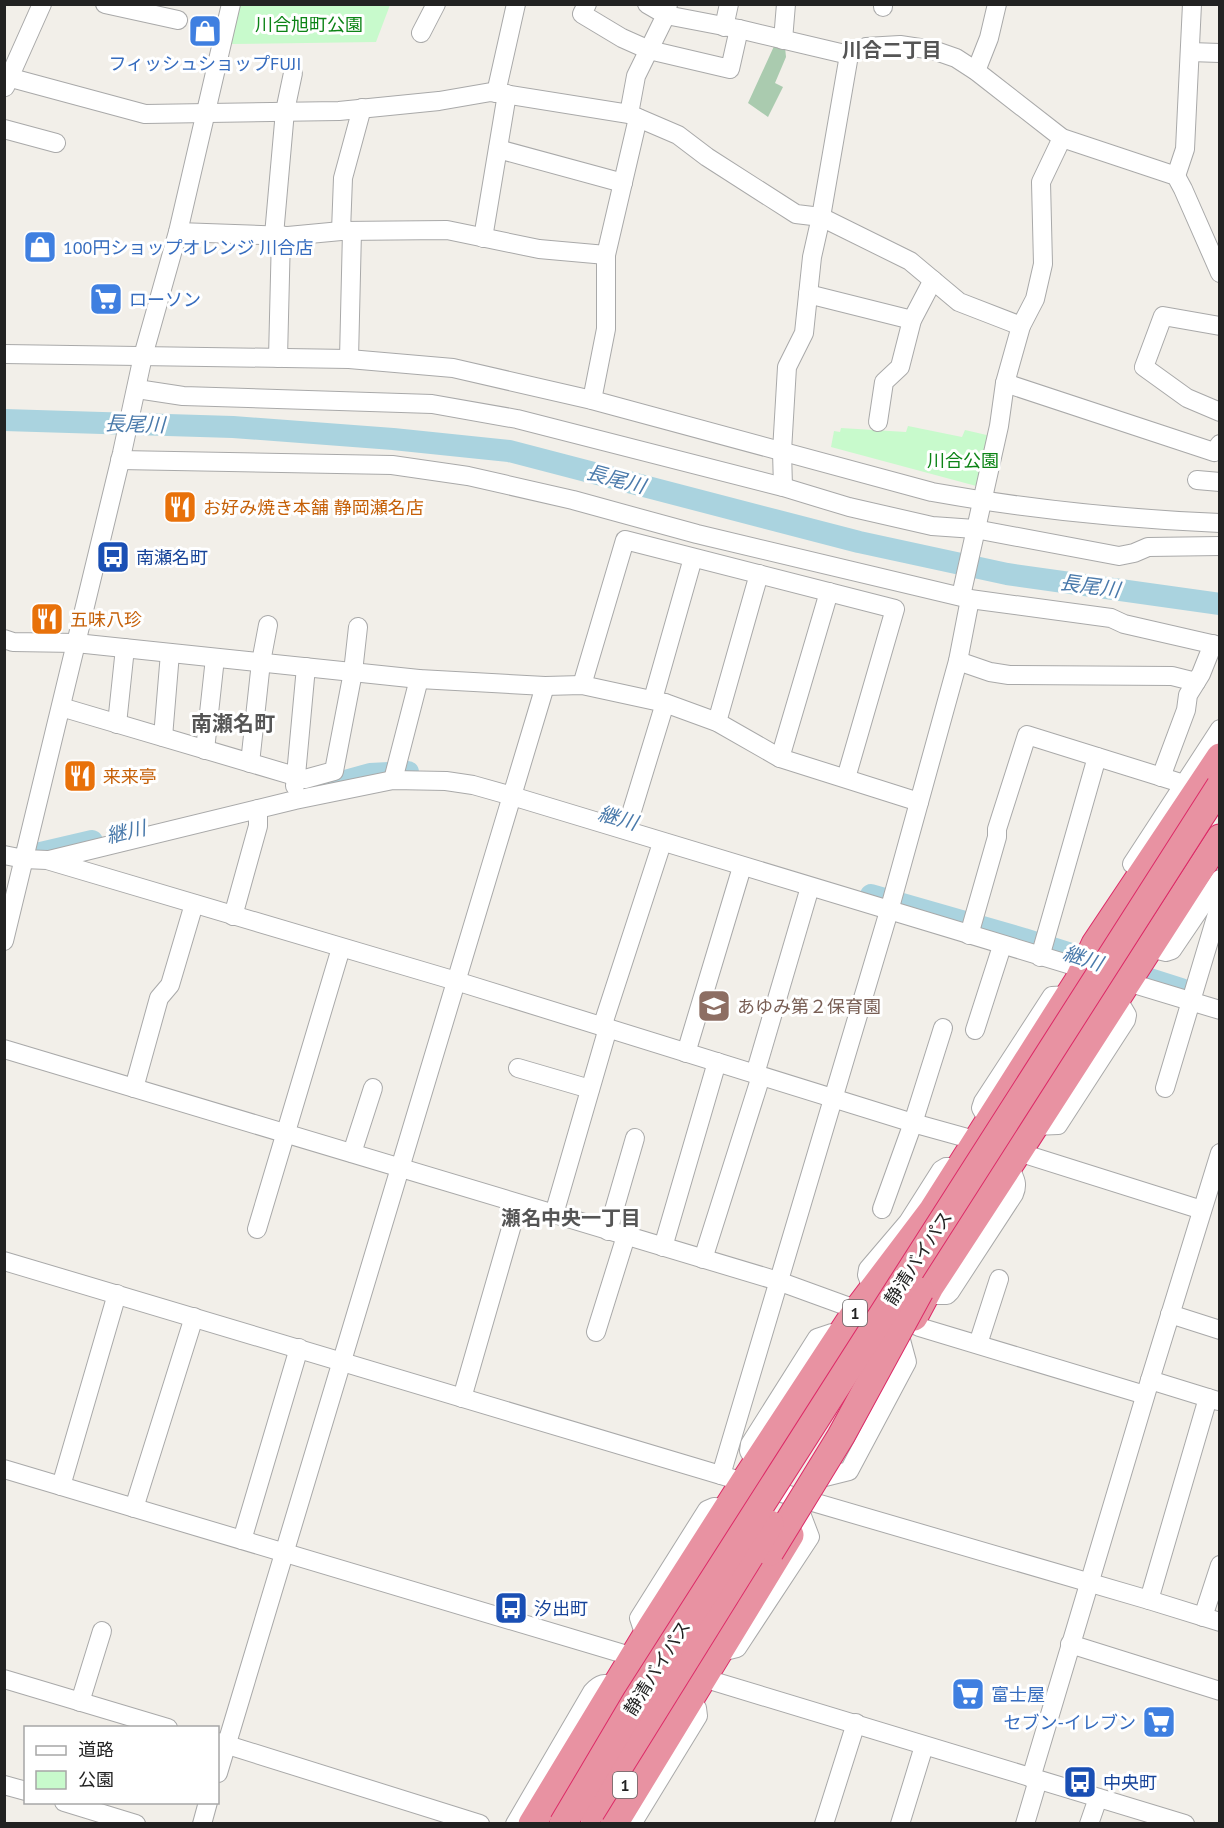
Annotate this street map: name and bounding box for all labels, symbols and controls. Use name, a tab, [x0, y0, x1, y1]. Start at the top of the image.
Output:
shop icon: フィッシュショップFUJI	[187, 13, 223, 49]
park label: 川合旭町公園	[255, 13, 363, 36]
district label: 川合二丁目	[842, 37, 942, 63]
place label: フィッシュショップFUJI	[108, 52, 302, 75]
shop icon: 100円ショップオレンジ 川合店	[22, 229, 58, 265]
place label: 100円ショップオレンジ 川合店	[63, 236, 313, 259]
supermarket icon: ローソン	[88, 281, 124, 317]
place label: ローソン	[129, 288, 201, 311]
water label: 長尾川	[105, 410, 167, 438]
park label: 川合公園	[927, 449, 999, 472]
water label: 長尾川	[584, 459, 650, 500]
restaurant icon: お好み焼き本舗 静岡瀬名店	[162, 489, 198, 525]
place label: お好み焼き本舗 静岡瀬名店	[203, 496, 424, 519]
bus stop icon: 南瀬名町	[95, 539, 131, 575]
place label: 南瀬名町	[136, 546, 208, 569]
water label: 長尾川	[1058, 569, 1123, 603]
restaurant icon: 五味八珍	[29, 601, 65, 637]
place label: 五味八珍	[70, 608, 142, 631]
district label: 南瀬名町	[191, 710, 275, 737]
restaurant icon: 来来亭	[62, 758, 98, 794]
place label: 来来亭	[103, 765, 157, 788]
water label: 継川	[595, 800, 643, 837]
water label: 継川	[104, 814, 150, 849]
water label: 継川	[1060, 939, 1108, 977]
school or university icon: あゆみ第２保育園	[696, 988, 732, 1024]
place label: あゆみ第２保育園	[737, 995, 881, 1018]
district label: 瀬名中央一丁目	[501, 1205, 641, 1231]
street label: 静清バイパス	[879, 1207, 957, 1309]
road number: 1	[843, 1300, 867, 1326]
bus stop icon: 汐出町	[493, 1590, 529, 1626]
place label: 汐出町	[534, 1597, 588, 1620]
street label: 静清バイパス	[619, 1616, 695, 1720]
supermarket icon: 富士屋	[950, 1676, 986, 1712]
place label: 富士屋	[991, 1683, 1045, 1706]
supermarket icon: セブン-イレブン	[1141, 1704, 1177, 1740]
place label: セブン-イレブン	[1004, 1711, 1136, 1734]
legend	[24, 1726, 219, 1804]
text: 道路	[78, 1738, 114, 1761]
bus stop icon: 中央町	[1062, 1764, 1098, 1800]
text: 公園	[78, 1768, 114, 1791]
place label: 中央町	[1103, 1771, 1157, 1794]
road number: 1	[613, 1772, 637, 1798]

